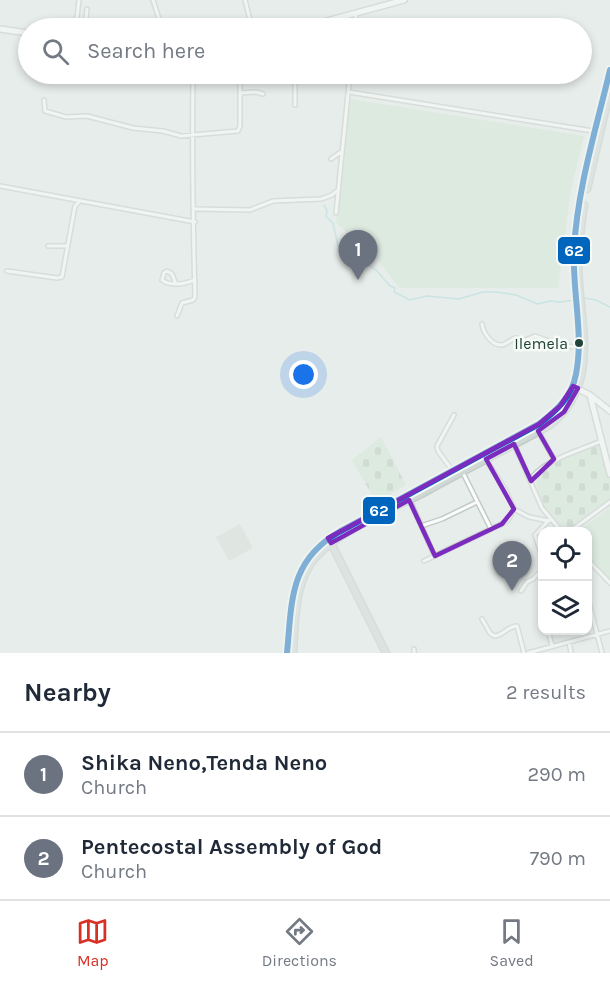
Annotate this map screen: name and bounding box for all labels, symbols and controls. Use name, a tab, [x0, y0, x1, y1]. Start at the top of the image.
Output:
search box	[18, 18, 592, 84]
icon: search	[39, 35, 72, 68]
text: Search here	[87, 38, 205, 64]
pin: 1	[338, 230, 378, 280]
line badge: 62	[557, 236, 591, 265]
text: 62	[564, 241, 584, 260]
place label: Ilemela	[514, 334, 568, 353]
marker: Ilemela	[573, 337, 585, 349]
your location	[289, 360, 318, 389]
line badge: 62	[362, 496, 396, 525]
text: 62	[369, 501, 389, 520]
map controls	[538, 527, 592, 635]
button: locate	[538, 527, 592, 581]
pin: 2	[492, 542, 532, 591]
button: layers	[538, 581, 592, 635]
text: Nearby	[24, 677, 111, 708]
text: 2 results	[506, 681, 586, 704]
text: Shika Neno,Tenda Neno	[81, 750, 327, 776]
text: 1	[40, 763, 47, 786]
text: 290 m	[527, 763, 586, 786]
text: Church	[81, 776, 147, 799]
text: Pentecostal Assembly of God	[81, 834, 382, 860]
text: 2	[37, 847, 50, 870]
text: 790 m	[530, 847, 586, 870]
text: Church	[81, 860, 147, 883]
tab: Map	[76, 915, 109, 970]
tab: Directions	[262, 915, 337, 970]
tab: Saved	[490, 915, 534, 970]

